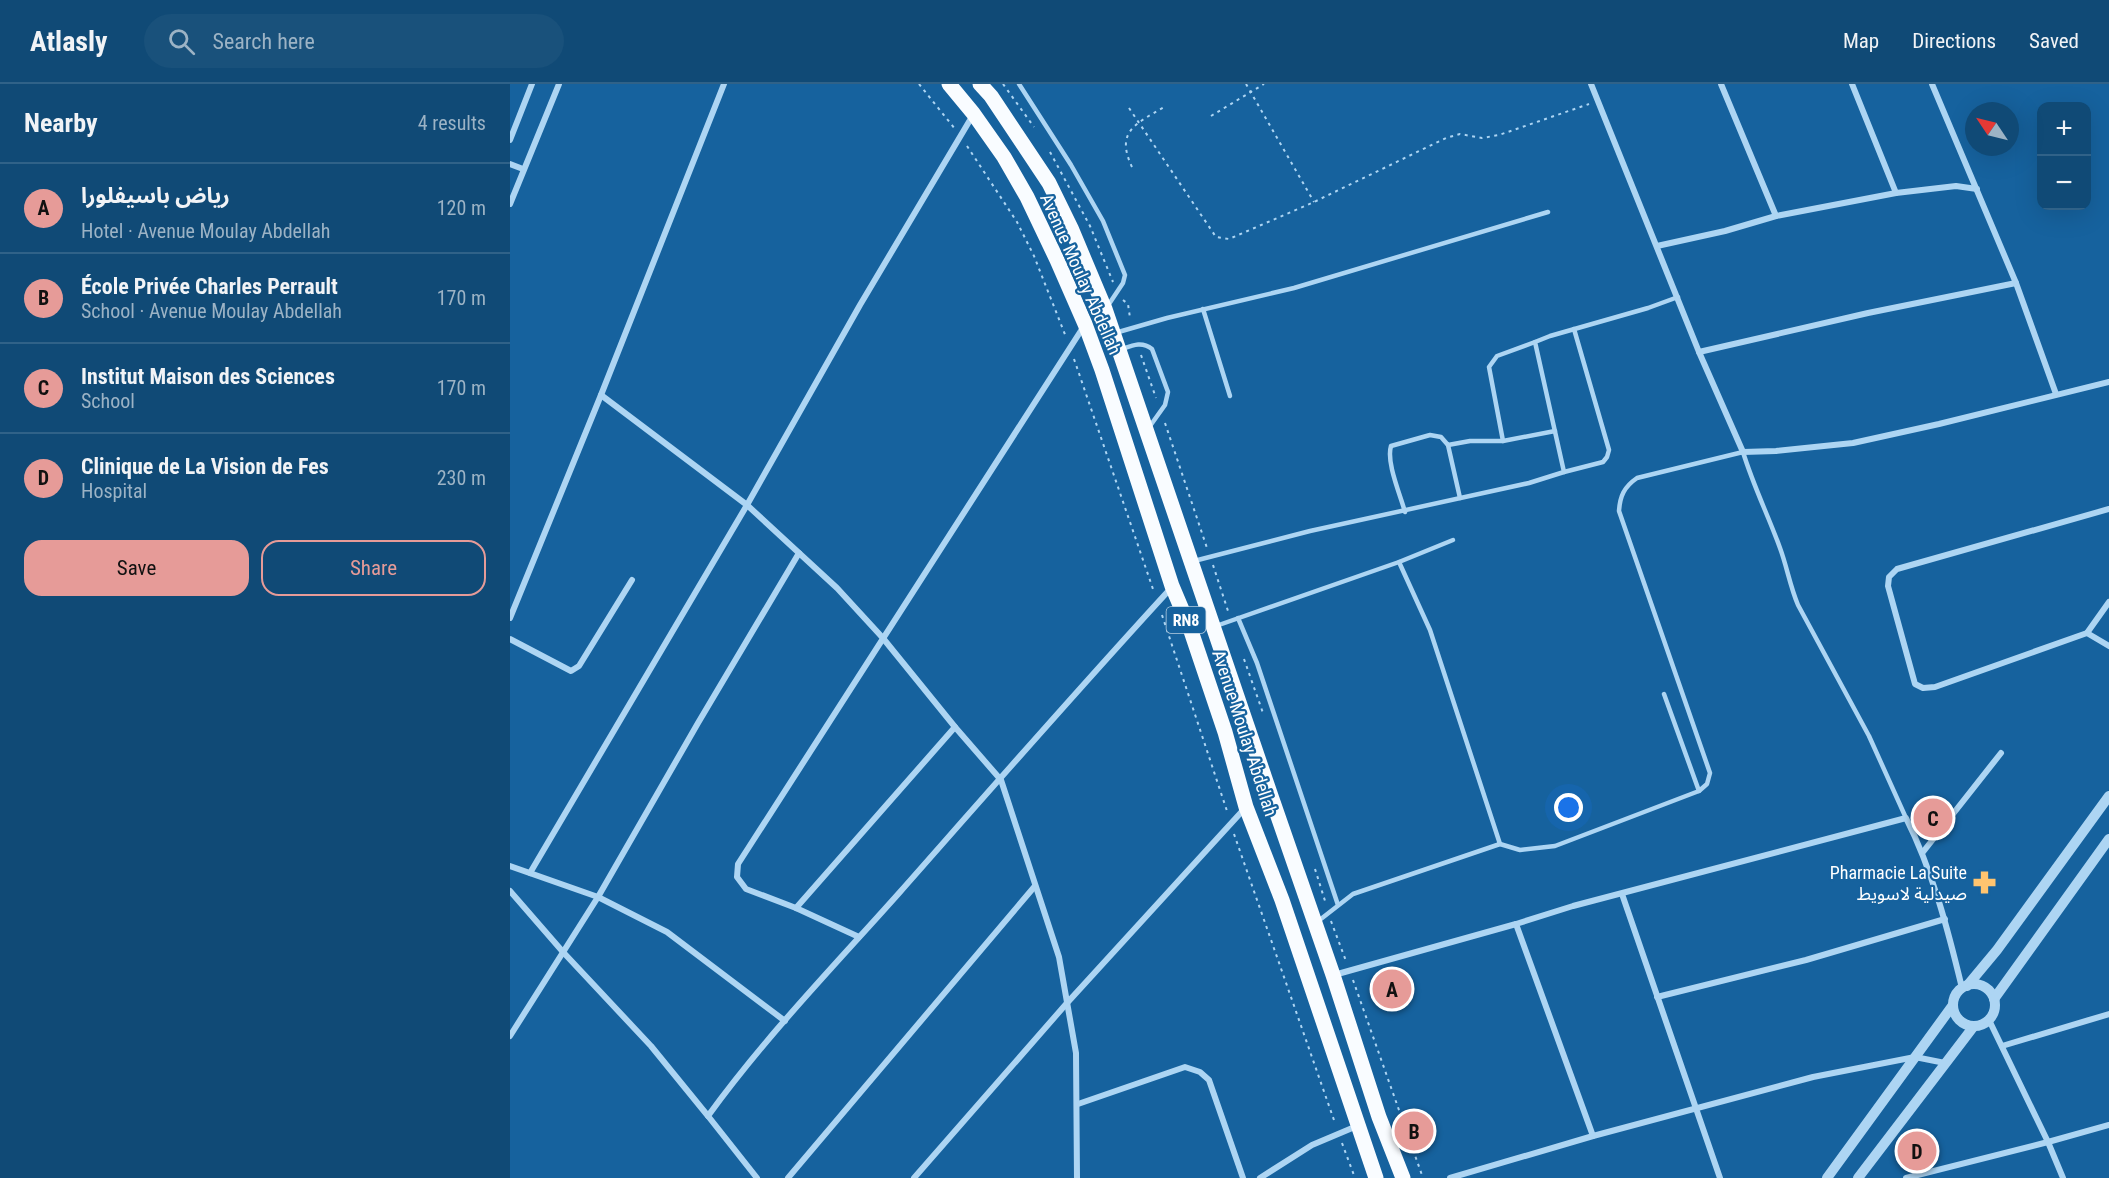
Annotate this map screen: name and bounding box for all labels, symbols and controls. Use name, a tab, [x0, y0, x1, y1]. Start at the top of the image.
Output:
search box	[144, 14, 564, 68]
text: Atlasly	[30, 25, 108, 58]
icon: search	[165, 25, 198, 58]
text: Search here	[213, 29, 315, 54]
text: Map	[1843, 29, 1879, 53]
text: Directions	[1912, 29, 1996, 53]
text: Saved	[2029, 29, 2079, 53]
north arrow	[1965, 102, 2019, 156]
map controls	[2037, 102, 2091, 210]
button: +	[2037, 102, 2091, 156]
text: Nearby	[24, 108, 98, 138]
text: 4 results	[418, 111, 486, 135]
button: −	[2037, 156, 2091, 210]
text: رياض باسيفلورا	[81, 183, 230, 208]
street label: Avenue Moulay Abdellah	[1036, 190, 1126, 358]
text: A	[38, 196, 49, 220]
text: 120 m	[437, 196, 486, 220]
text: Hotel · Avenue Moulay Abdellah	[81, 219, 330, 243]
text: École Privée Charles Perrault	[81, 274, 338, 299]
text: B	[38, 286, 49, 310]
text: 170 m	[437, 286, 486, 310]
text: School · Avenue Moulay Abdellah	[81, 299, 342, 323]
text: Institut Maison des Sciences	[81, 364, 335, 389]
text: C	[38, 376, 49, 400]
text: 170 m	[437, 376, 486, 400]
text: School	[81, 389, 135, 413]
text: Clinique de La Vision de Fes	[81, 454, 329, 479]
text: D	[38, 466, 49, 490]
text: 230 m	[437, 466, 486, 490]
text: Hospital	[81, 479, 147, 503]
button: Save	[24, 540, 249, 596]
button: Share	[261, 540, 486, 596]
road number: RN8	[1166, 607, 1206, 633]
street label: Avenue Moulay Abdellah	[1208, 647, 1282, 819]
your location	[1554, 793, 1583, 822]
pin: C	[1914, 796, 1952, 840]
place label: Pharmacie La Suite صيدلية لاسويط	[1830, 862, 1967, 905]
pharmacy icon: Pharmacie La Suite صيدلية لاسويط	[1972, 869, 1998, 895]
pin: A	[1372, 966, 1412, 1012]
pin: B	[1394, 1108, 1434, 1154]
pin: D	[1898, 1128, 1936, 1174]

